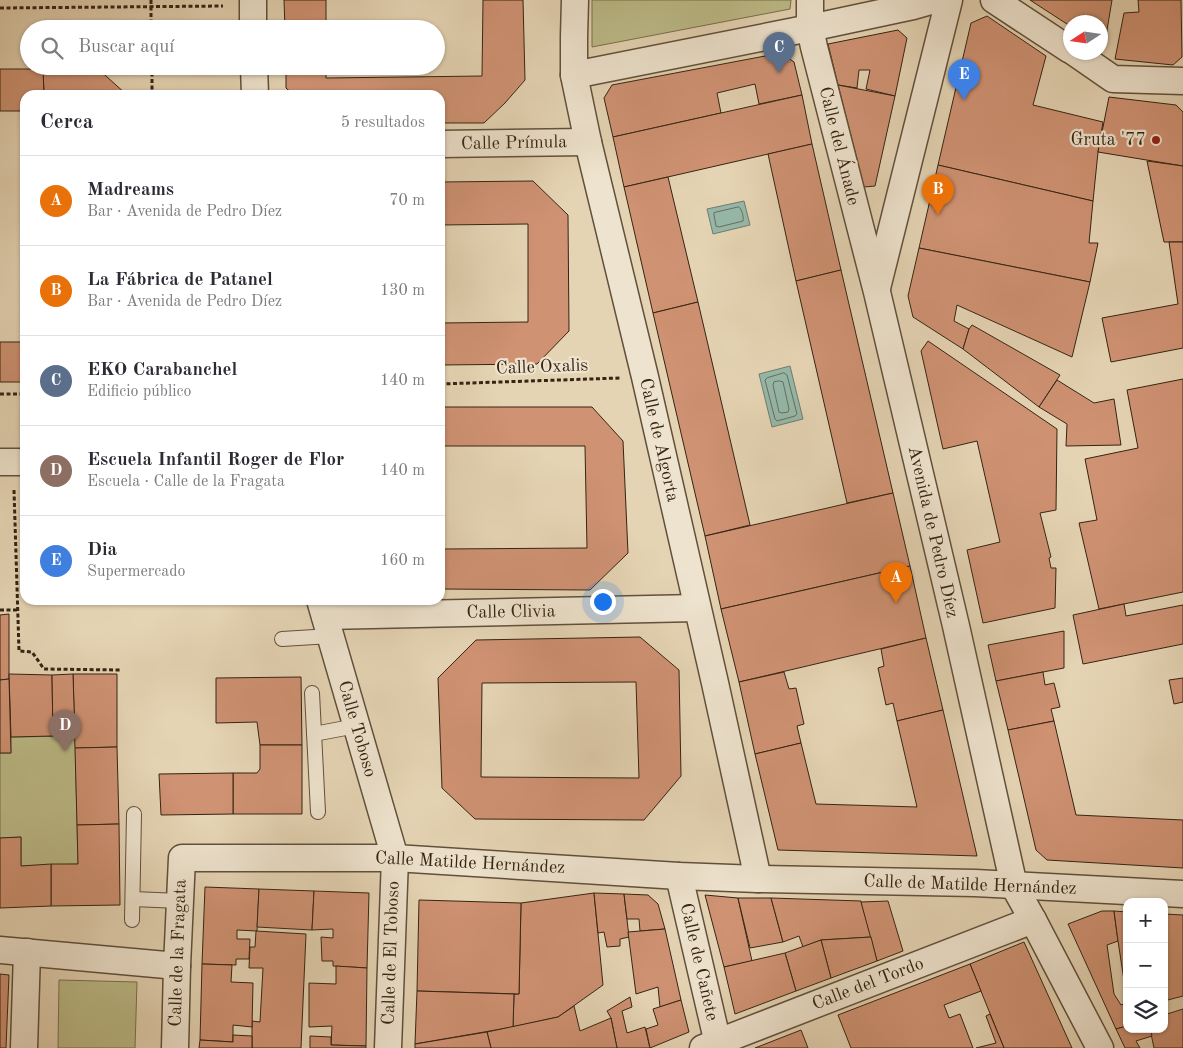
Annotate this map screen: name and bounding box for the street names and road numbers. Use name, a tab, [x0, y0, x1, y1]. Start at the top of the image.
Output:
street label: Calle del Ánade	[816, 84, 866, 207]
street label: Calle Prímula	[461, 133, 567, 153]
street label: Calle Oxalis	[496, 356, 589, 378]
street label: Calle de Algorta	[636, 376, 682, 504]
street label: Avenida de Pedro Díez	[904, 444, 962, 620]
street label: Calle Clivia	[466, 602, 556, 622]
street label: Calle Toboso	[335, 679, 379, 779]
street label: Calle Matilde Hernández	[374, 849, 566, 877]
street label: Calle de Matilde Hernández	[863, 872, 1077, 898]
street label: Calle de la Fragata	[166, 879, 190, 1027]
street label: Calle de El Toboso	[379, 880, 403, 1026]
street label: Calle de Cañete	[677, 901, 721, 1023]
street label: Calle del Tordo	[810, 954, 926, 1014]

